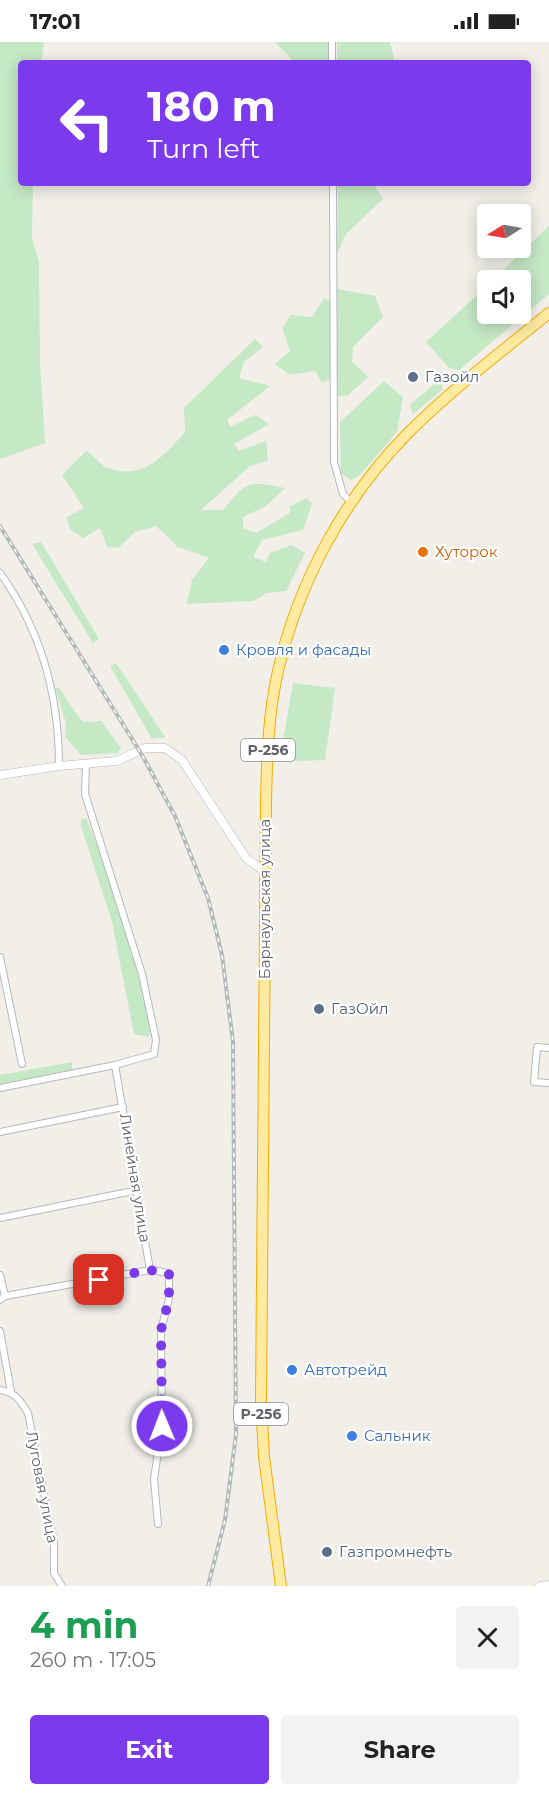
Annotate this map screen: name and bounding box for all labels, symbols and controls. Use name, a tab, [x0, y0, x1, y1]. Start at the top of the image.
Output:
text: 17:01	[30, 8, 81, 35]
text: 180 m	[147, 80, 276, 132]
icon: left	[48, 84, 126, 162]
text: Turn left	[147, 132, 260, 165]
north arrow	[477, 204, 531, 258]
map controls	[477, 204, 531, 324]
button: sound	[477, 270, 531, 324]
place label: Газойл	[425, 367, 479, 386]
marker: Газойл	[406, 370, 420, 384]
place label: Хуторок	[435, 542, 498, 561]
marker: Хуторок	[416, 545, 430, 559]
place label: Кровля и фасады	[236, 640, 371, 659]
marker: Кровля и фасады	[217, 643, 231, 657]
road number: Р-256	[241, 739, 295, 761]
street label: Барнаульская улица	[255, 819, 274, 979]
place label: ГазОйл	[331, 999, 388, 1018]
marker: ГазОйл	[312, 1002, 326, 1016]
street label: Линейная улица	[116, 1112, 155, 1244]
pin	[73, 1254, 124, 1305]
icon: arrive	[82, 1263, 115, 1296]
place label: Автотрейд	[304, 1360, 387, 1379]
marker: Автотрейд	[285, 1363, 299, 1377]
position arrow	[130, 1394, 194, 1458]
road number: Р-256	[234, 1403, 288, 1425]
place label: Сальник	[364, 1426, 431, 1445]
street label: Луговая улица	[22, 1429, 63, 1545]
marker: Сальник	[345, 1429, 359, 1443]
place label: Газпромнефть	[339, 1542, 452, 1561]
marker: Газпромнефть	[320, 1545, 334, 1559]
text: 4 min	[30, 1603, 138, 1647]
button: close	[456, 1606, 519, 1669]
text: 260 m · 17:05	[30, 1648, 156, 1672]
button: Exit	[30, 1715, 269, 1784]
button: Share	[281, 1715, 519, 1784]

